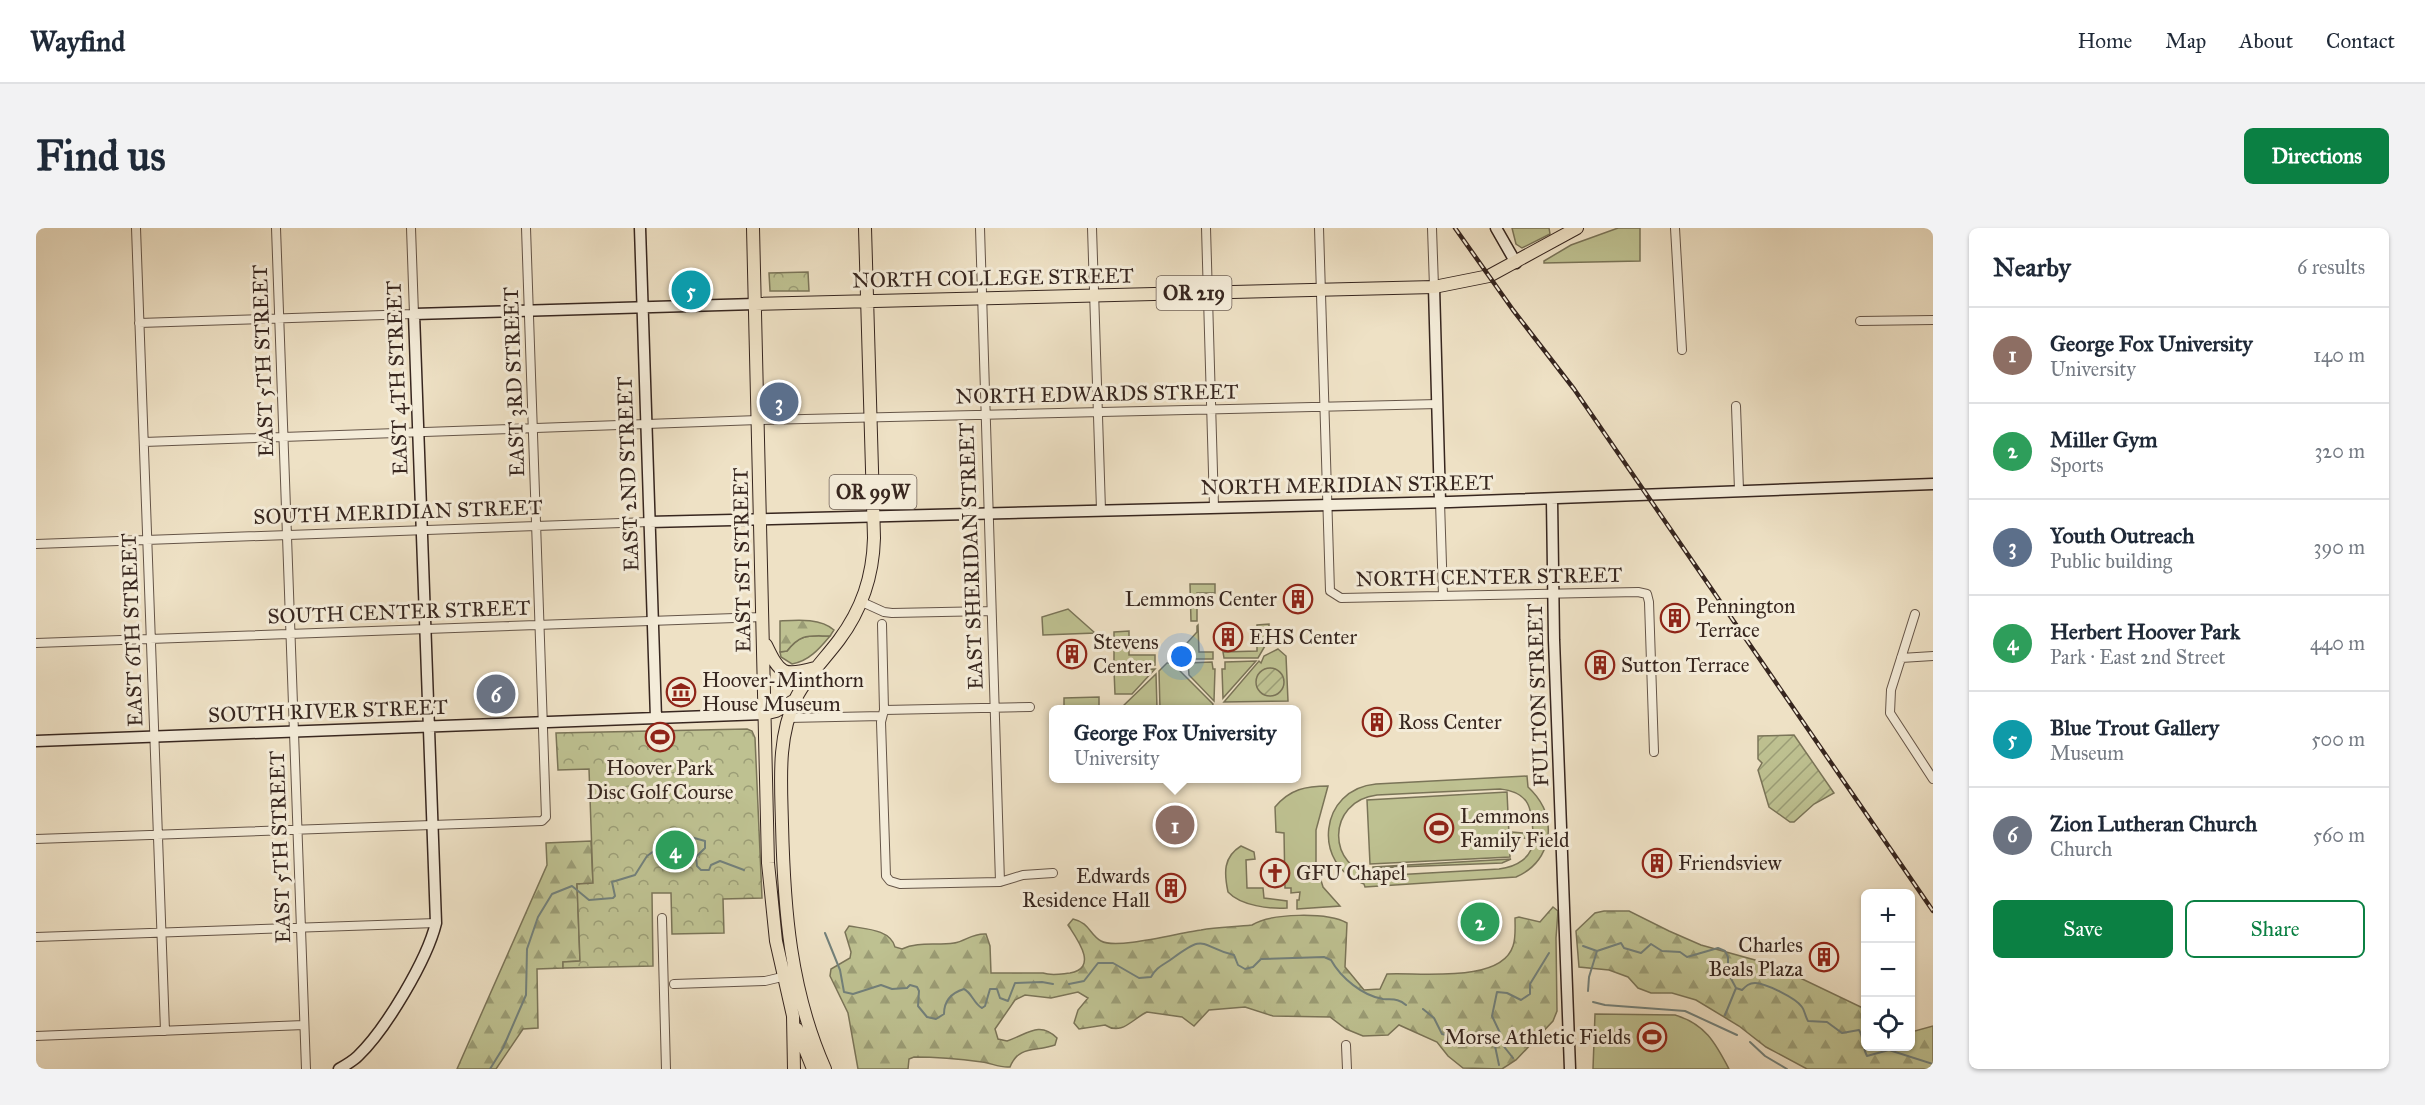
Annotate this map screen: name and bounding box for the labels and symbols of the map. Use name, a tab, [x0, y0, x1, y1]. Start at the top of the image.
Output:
street label: NORTH COLLEGE STREET	[852, 263, 1134, 293]
street label: EAST 5TH STREET	[247, 264, 279, 458]
pin: 5	[672, 268, 710, 312]
road number: OR 219	[1156, 276, 1232, 310]
street label: EAST 4TH STREET	[381, 280, 413, 476]
street label: EAST 3RD STREET	[498, 287, 530, 477]
street label: EAST 2ND STREET	[612, 376, 644, 572]
street label: NORTH EDWARDS STREET	[955, 379, 1239, 409]
pin: 3	[760, 380, 798, 424]
street label: EAST SHERIDAN STREET	[953, 422, 989, 690]
street label: EAST 1ST STREET	[727, 467, 757, 653]
street label: NORTH MERIDIAN STREET	[1200, 469, 1494, 501]
road number: OR 99W	[830, 475, 916, 509]
street label: SOUTH MERIDIAN STREET	[253, 494, 543, 530]
street label: EAST 6TH STREET	[116, 533, 148, 727]
street label: NORTH CENTER STREET	[1355, 562, 1623, 592]
building icon: Lemmons Center	[1282, 583, 1314, 615]
place label: Lemmons Center	[1125, 586, 1277, 612]
place label: Pennington Terrace	[1696, 593, 1795, 643]
street label: SOUTH CENTER STREET	[267, 594, 531, 630]
building icon: Pennington Terrace	[1659, 602, 1691, 634]
street label: FULTON STREET	[1522, 603, 1554, 787]
building icon: EHS Center	[1212, 621, 1244, 653]
place label: EHS Center	[1249, 624, 1357, 650]
place label: Stevens Center	[1093, 629, 1159, 679]
building icon: Stevens Center	[1056, 638, 1088, 670]
your location	[1167, 642, 1196, 671]
building icon: Sutton Terrace	[1584, 649, 1616, 681]
place label: Sutton Terrace	[1621, 652, 1750, 678]
place label: Hoover-Minthorn House Museum	[702, 667, 864, 717]
pin: 6	[476, 672, 516, 716]
museum icon: Hoover-Minthorn House Museum	[665, 676, 697, 708]
street label: SOUTH RIVER STREET	[208, 694, 448, 728]
building icon: Ross Center	[1361, 706, 1393, 738]
place label: Ross Center	[1398, 709, 1502, 735]
sports icon: Hoover Park Disc Golf Course	[644, 721, 676, 753]
street label: EAST 5TH STREET	[264, 750, 296, 944]
place label: Hoover Park Disc Golf Course	[586, 755, 734, 805]
pin: 1	[1156, 802, 1194, 848]
place label: Lemmons Family Field	[1460, 803, 1570, 853]
sports icon: Lemmons Family Field	[1423, 812, 1455, 844]
pin: 4	[656, 828, 694, 872]
building icon: Friendsview	[1641, 847, 1673, 879]
place label: Friendsview	[1678, 850, 1782, 876]
church icon: GFU Chapel	[1259, 857, 1291, 889]
place label: GFU Chapel	[1296, 860, 1406, 886]
place label: Edwards Residence Hall	[1022, 863, 1150, 913]
building icon: Edwards Residence Hall	[1155, 872, 1187, 904]
pin: 2	[1460, 900, 1500, 944]
place label: Charles Beals Plaza	[1708, 932, 1803, 982]
building icon: Charles Beals Plaza	[1808, 941, 1840, 973]
sports icon: Morse Athletic Fields	[1636, 1021, 1668, 1053]
place label: Morse Athletic Fields	[1444, 1024, 1631, 1050]

